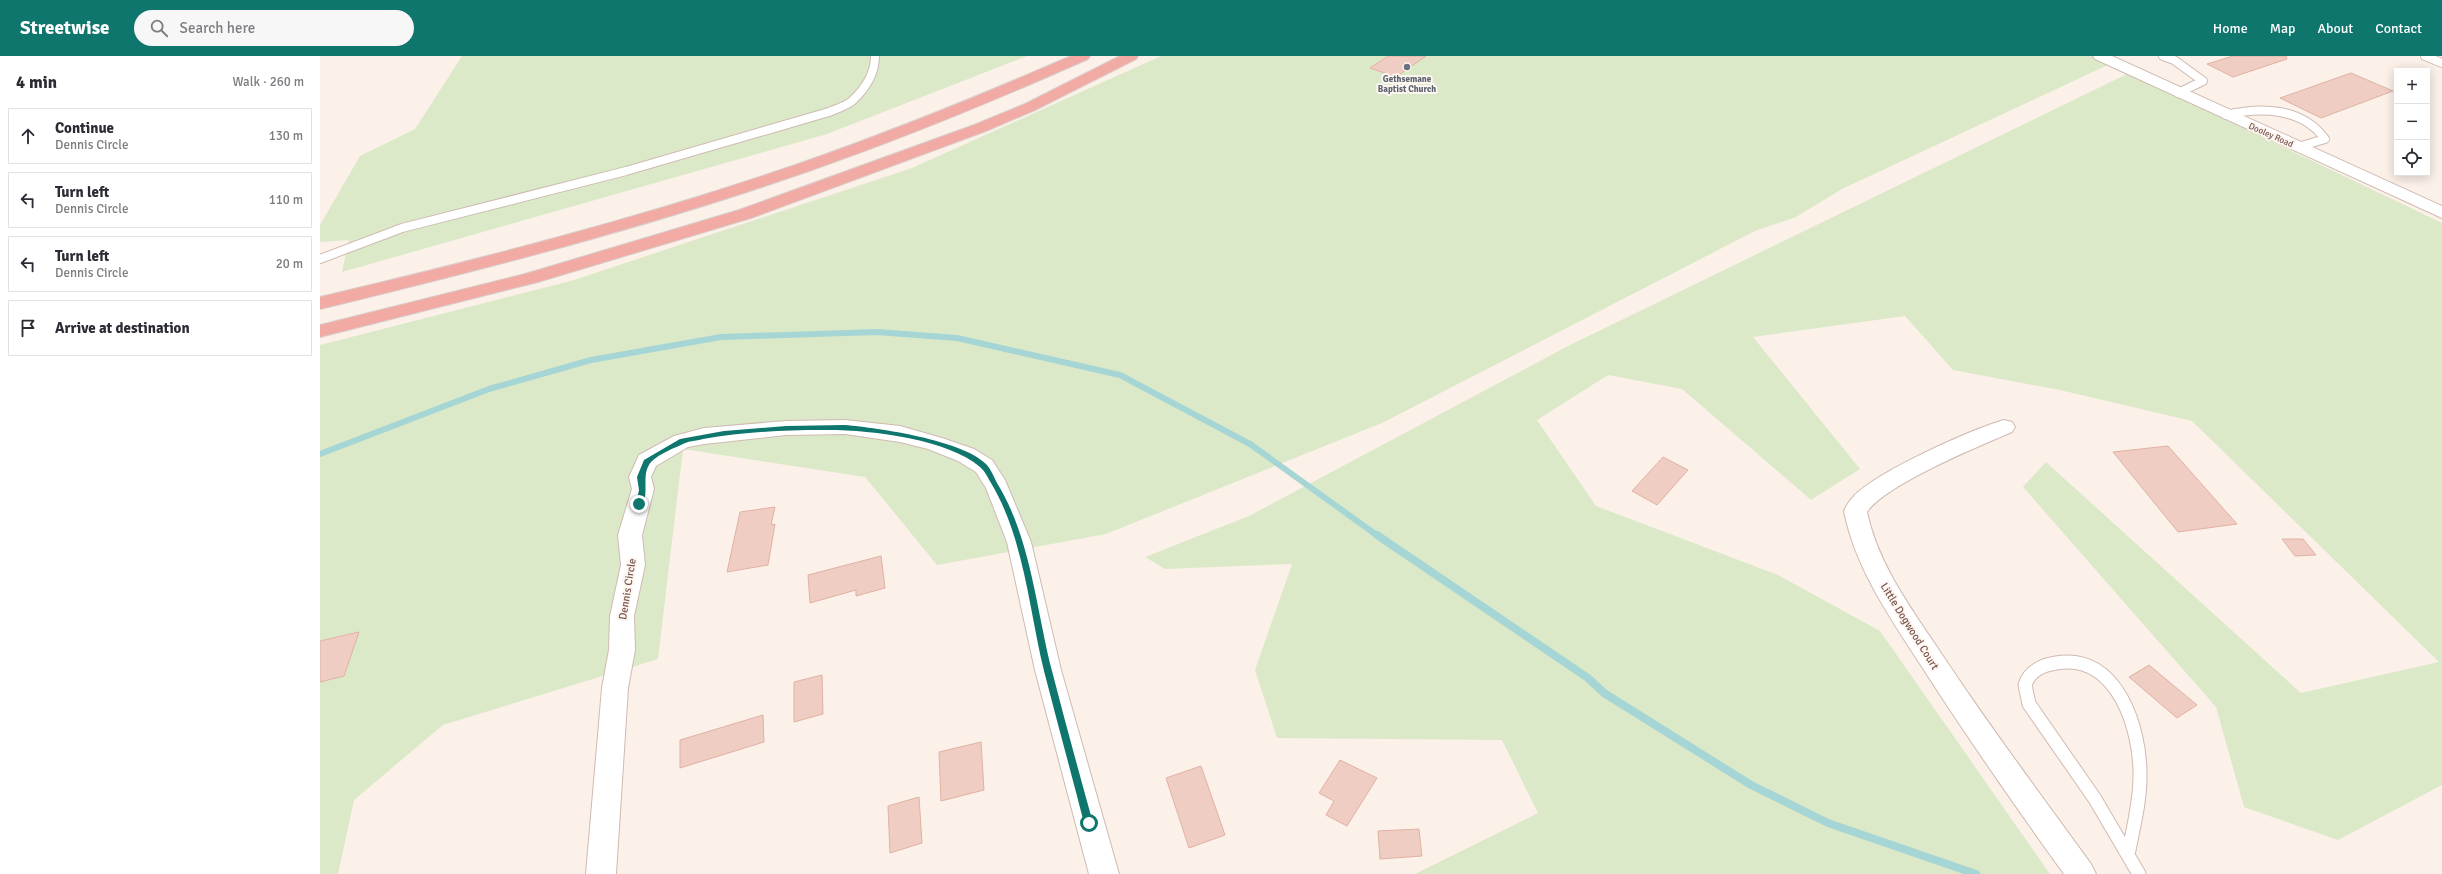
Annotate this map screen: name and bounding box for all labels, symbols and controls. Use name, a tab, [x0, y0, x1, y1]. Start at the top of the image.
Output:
search box	[134, 10, 414, 46]
text: Streetwise	[20, 16, 110, 40]
icon: search	[148, 17, 170, 39]
text: Search here	[180, 19, 255, 37]
text: Home	[2213, 20, 2248, 37]
text: Map	[2270, 20, 2295, 37]
text: About	[2317, 20, 2353, 37]
text: Contact	[2375, 20, 2422, 37]
marker: Gethsemane Baptist Church	[1402, 62, 1412, 72]
map controls	[2394, 68, 2430, 176]
button: +	[2394, 68, 2430, 104]
text: 4 min	[16, 72, 57, 93]
text: Walk · 260 m	[233, 74, 304, 90]
place label: Gethsemane Baptist Church	[1378, 74, 1436, 95]
button: −	[2394, 104, 2430, 140]
text: Continue	[55, 119, 114, 137]
street label: Dooley Road	[2247, 121, 2295, 150]
icon: ahead	[17, 125, 39, 147]
text: 130 m	[269, 128, 303, 144]
text: Dennis Circle	[55, 137, 128, 153]
button: locate	[2394, 140, 2430, 176]
text: Turn left	[55, 183, 109, 201]
icon: left	[17, 189, 39, 211]
text: 110 m	[269, 192, 303, 208]
text: Dennis Circle	[55, 201, 128, 217]
text: Turn left	[55, 247, 109, 265]
icon: left	[17, 253, 39, 275]
text: 20 m	[276, 256, 303, 272]
text: Dennis Circle	[55, 265, 128, 281]
icon: arrive	[17, 317, 39, 339]
text: Arrive at destination	[55, 319, 190, 337]
route end	[630, 495, 648, 513]
street label: Dennis Circle	[616, 557, 639, 621]
street label: Little Dogwood Court	[1878, 581, 1942, 672]
route start	[1080, 814, 1098, 832]

